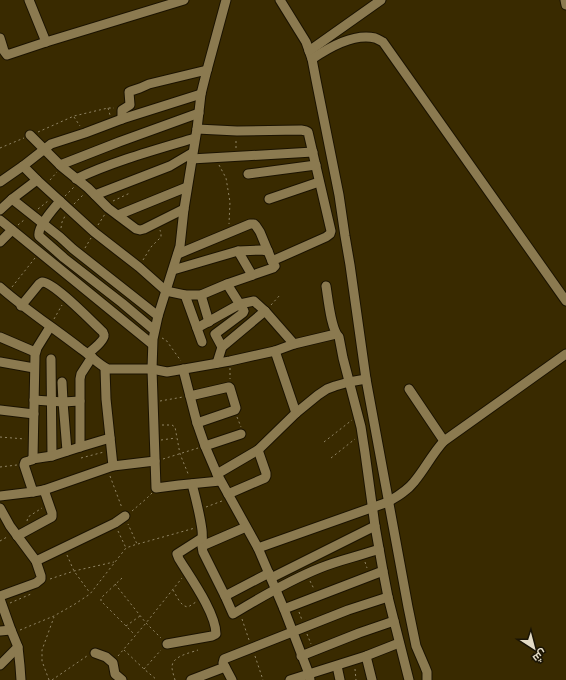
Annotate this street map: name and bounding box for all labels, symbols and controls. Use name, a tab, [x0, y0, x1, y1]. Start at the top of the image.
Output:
north arrow	[514, 628, 554, 668]
text: ش	[530, 646, 549, 665]

